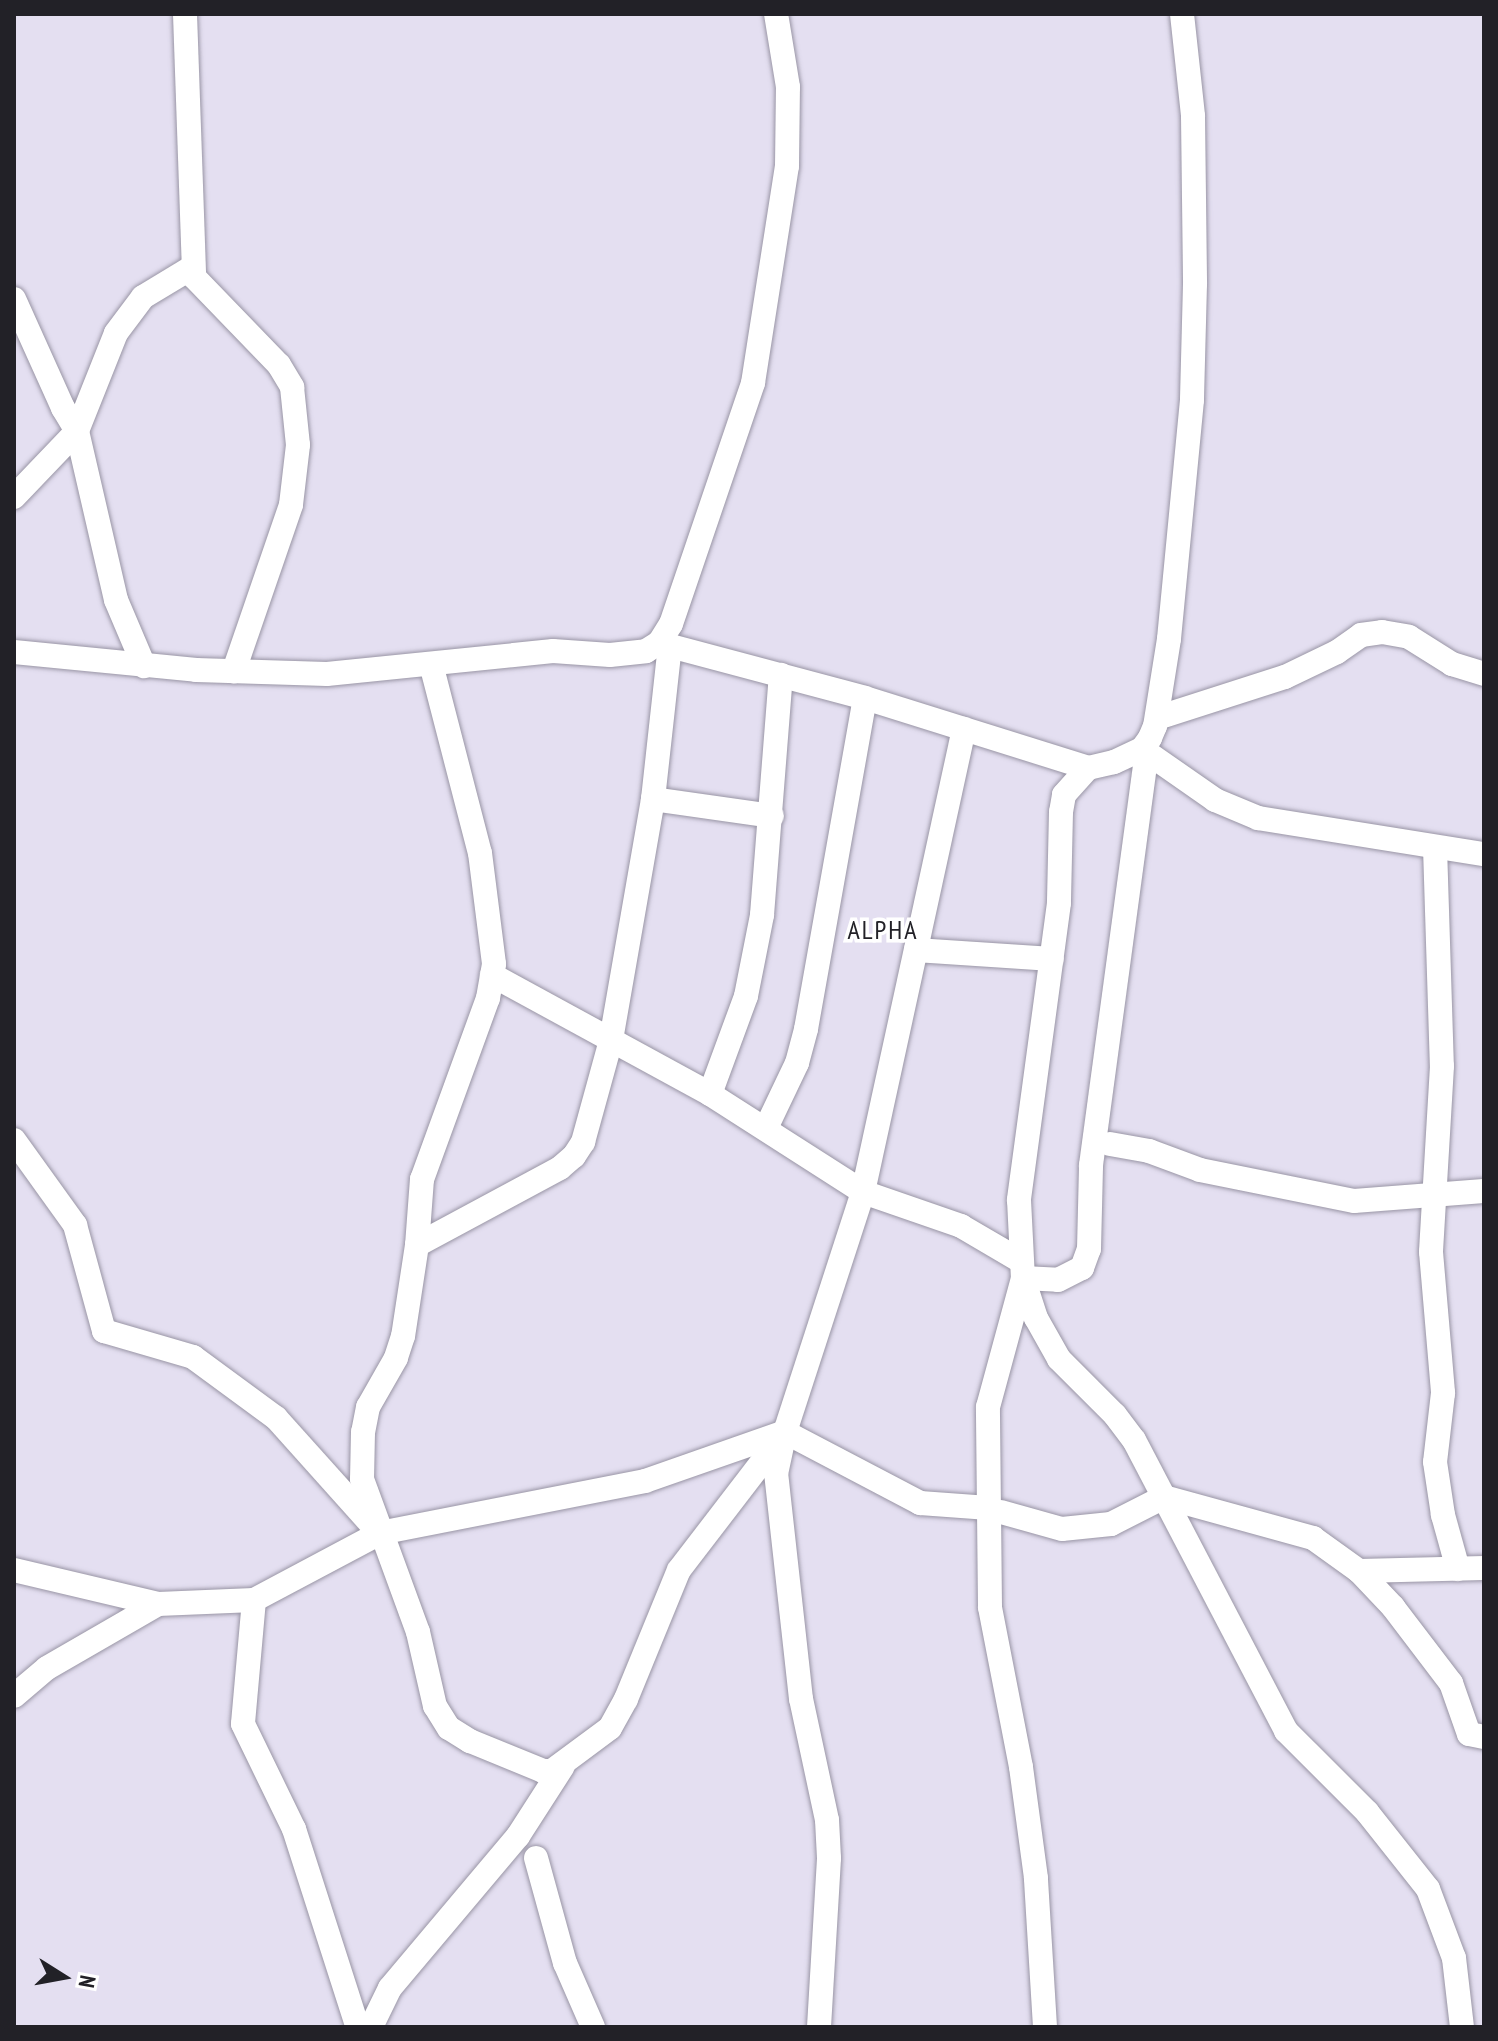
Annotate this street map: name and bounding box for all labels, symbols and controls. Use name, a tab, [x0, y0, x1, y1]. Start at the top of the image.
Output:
district label: ALPHA	[847, 914, 919, 946]
north arrow	[24, 1937, 104, 2017]
text: N	[73, 1973, 102, 1990]

